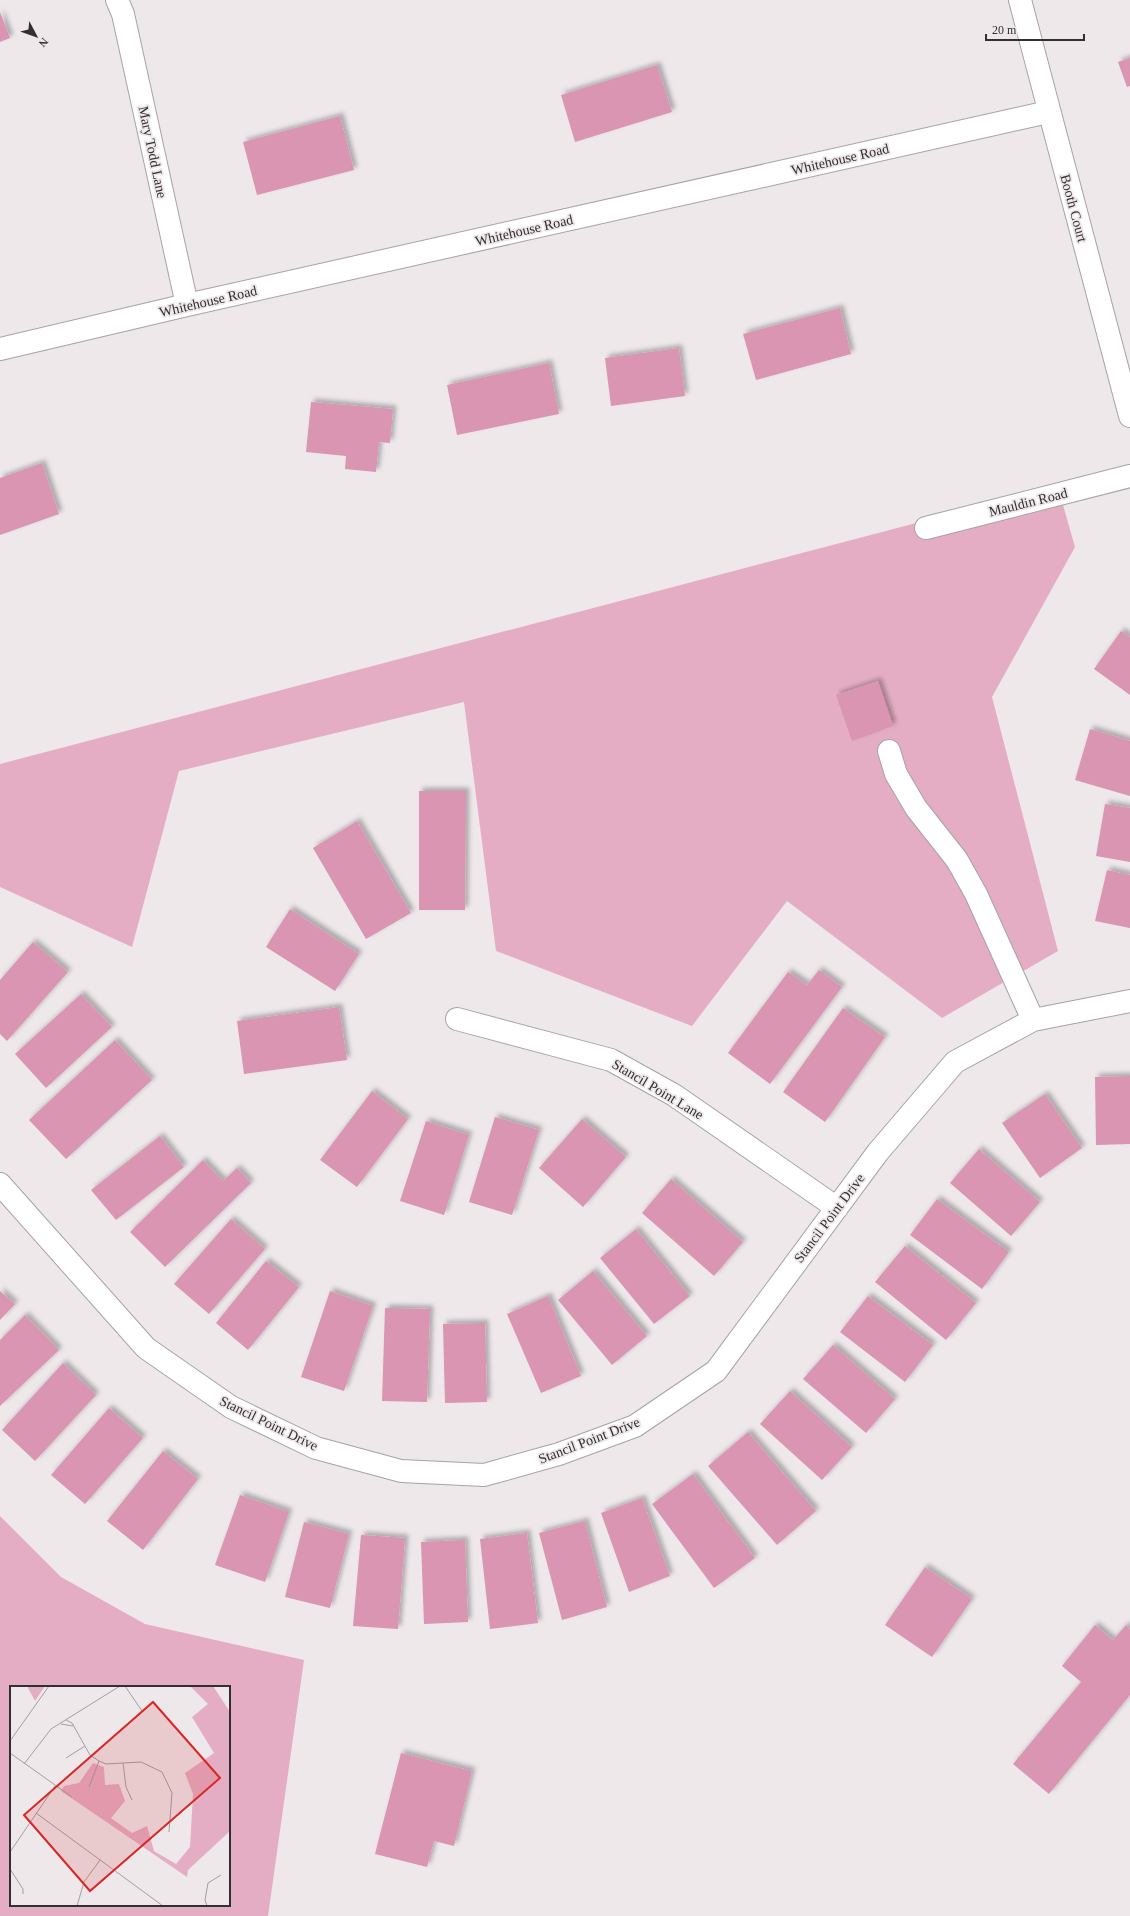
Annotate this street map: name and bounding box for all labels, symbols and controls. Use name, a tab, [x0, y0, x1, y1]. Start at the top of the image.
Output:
north arrow	[16, 16, 56, 56]
scale bar	[986, 16, 1084, 42]
text: 20 m	[992, 23, 1017, 37]
text: N	[36, 36, 51, 50]
street label: Mary Todd Lane	[135, 105, 170, 199]
street label: Whitehouse Road	[790, 141, 890, 178]
street label: Booth Court	[1057, 173, 1090, 244]
street label: Whitehouse Road	[474, 212, 574, 249]
street label: Whitehouse Road	[158, 283, 258, 320]
street label: Mauldin Road	[987, 485, 1069, 519]
street label: Stancil Point Lane	[610, 1056, 706, 1122]
street label: Stancil Point Drive	[791, 1171, 868, 1266]
street label: Stancil Point Drive	[217, 1393, 320, 1454]
street label: Stancil Point Drive	[536, 1414, 642, 1467]
inset map	[10, 1686, 230, 1906]

